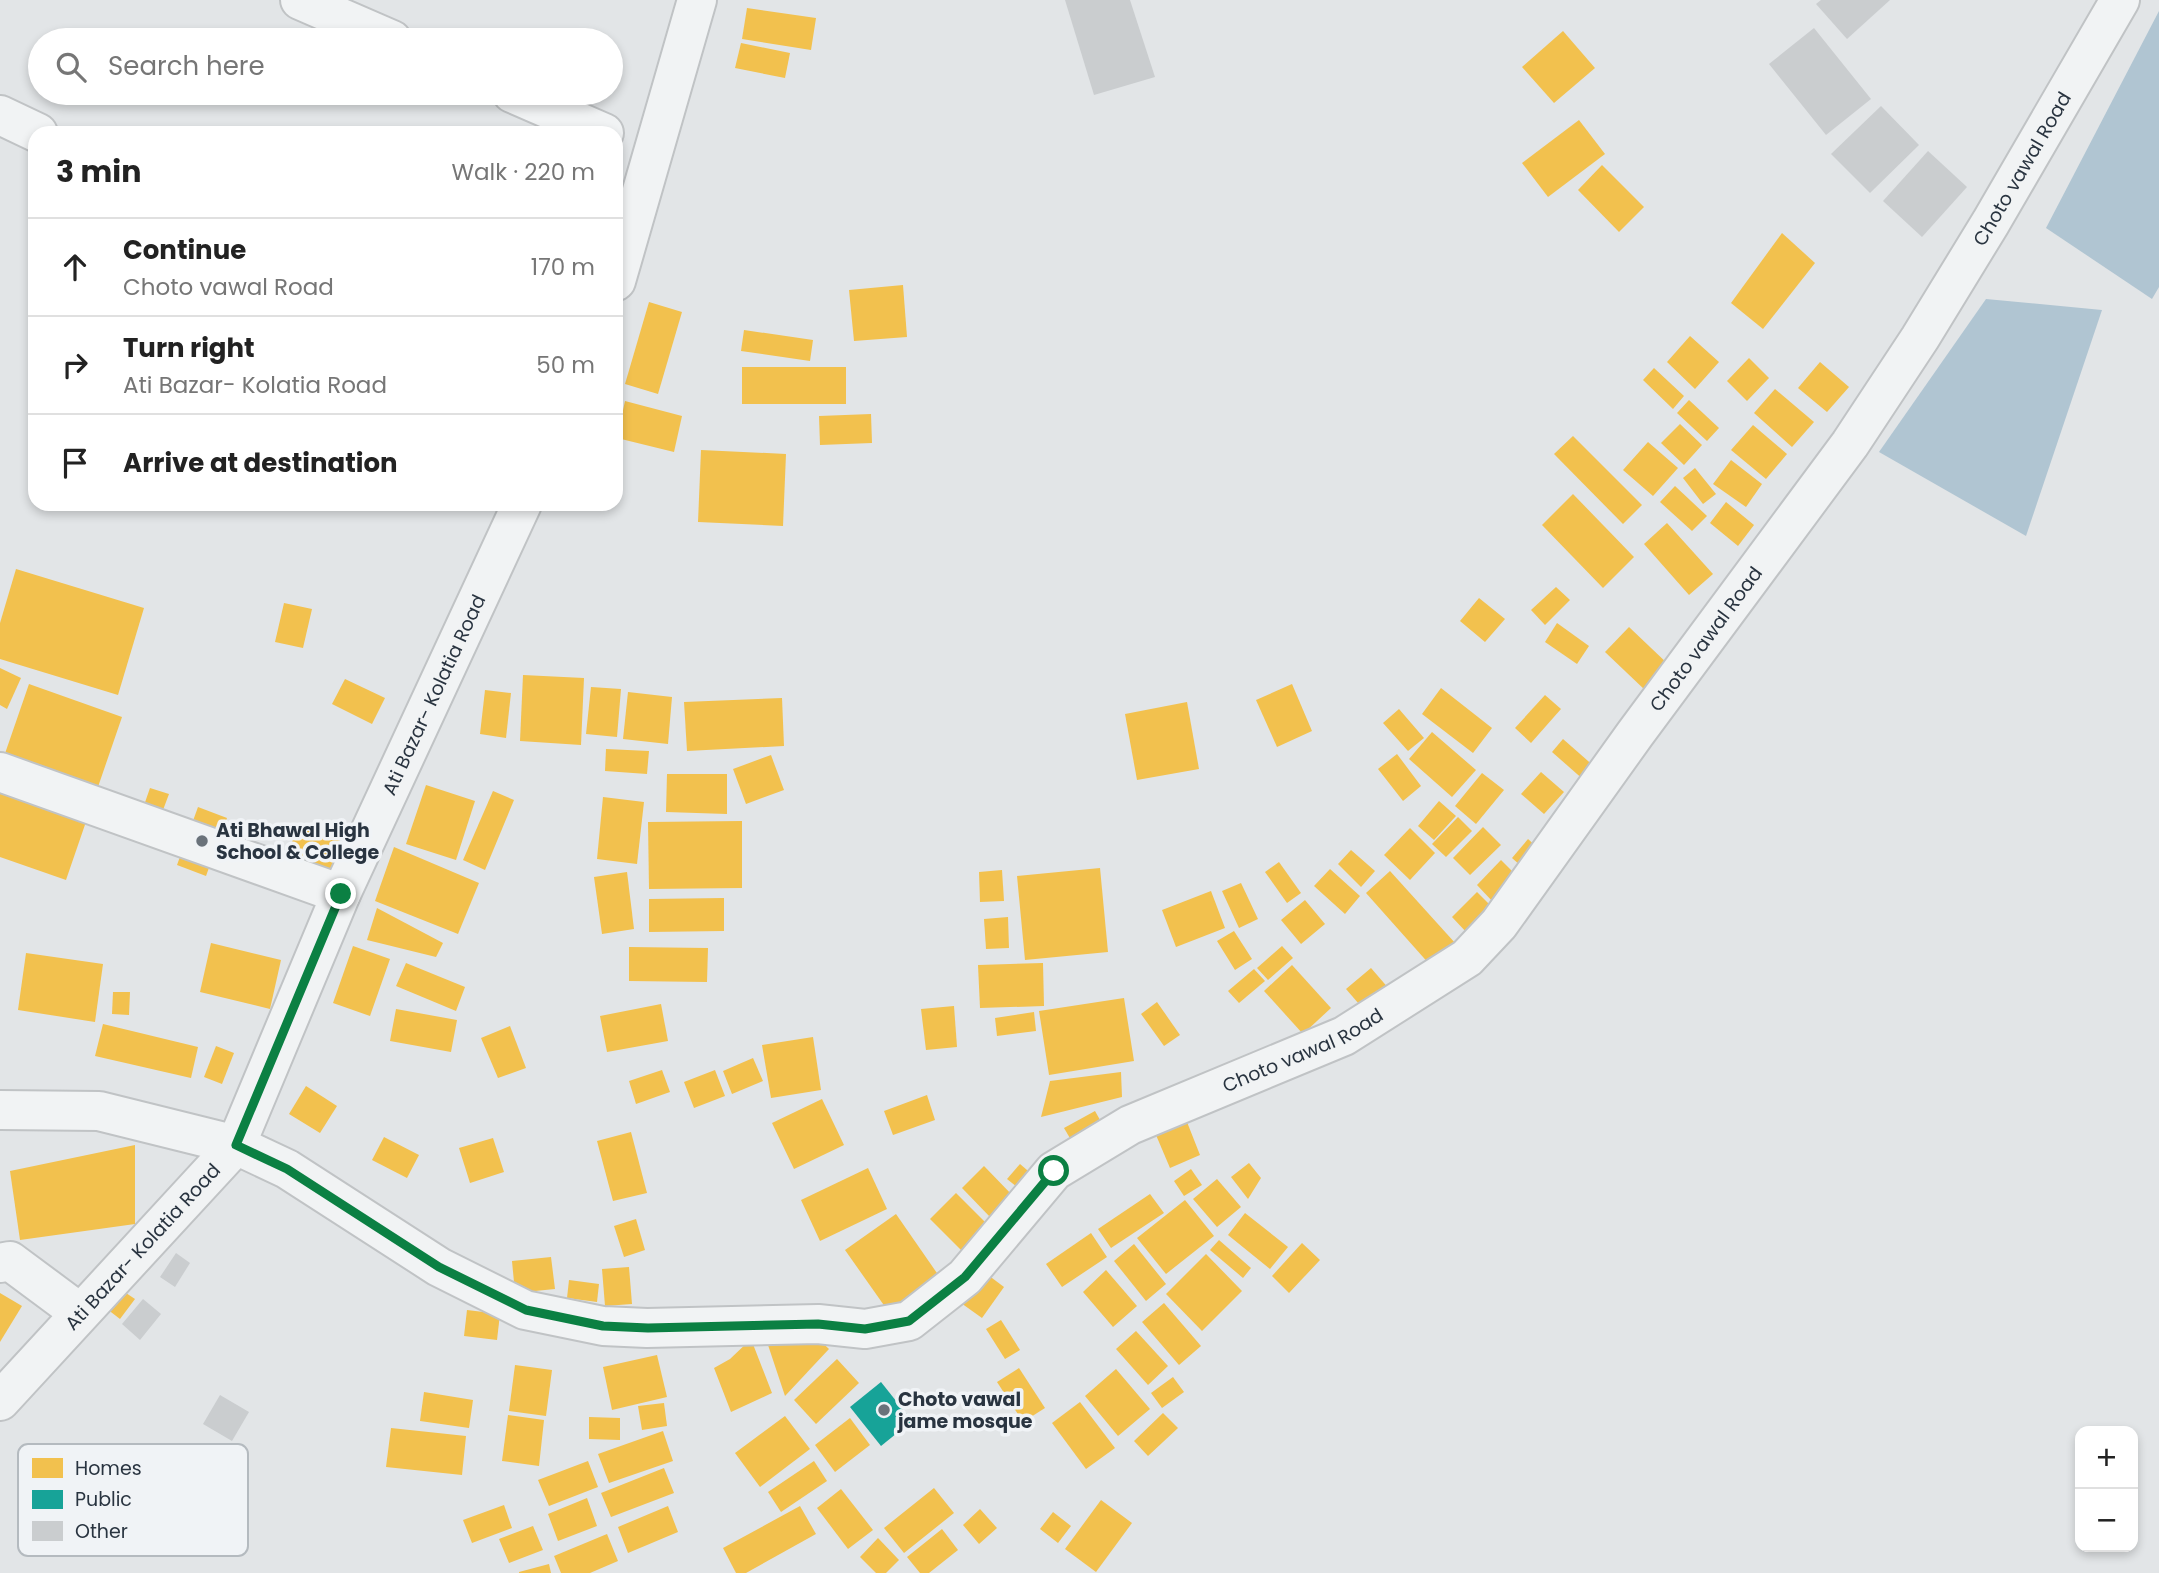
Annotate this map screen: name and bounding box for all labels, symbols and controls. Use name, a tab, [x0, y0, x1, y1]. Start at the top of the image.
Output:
search box	[28, 28, 623, 105]
icon: search	[52, 48, 90, 86]
text: Search here	[108, 48, 265, 84]
street label: Choto vawal Road	[1966, 87, 2078, 251]
text: 3 min	[56, 150, 141, 193]
text: Walk · 220 m	[452, 156, 595, 188]
text: Continue	[123, 232, 246, 268]
icon: ahead	[56, 248, 94, 286]
text: 170 m	[531, 251, 595, 283]
text: Choto vawal Road	[123, 271, 334, 303]
text: Turn right	[123, 330, 255, 366]
icon: right	[56, 346, 94, 384]
text: 50 m	[536, 349, 595, 381]
text: Ati Bazar- Kolatia Road	[123, 369, 387, 401]
icon: arrive	[56, 444, 94, 482]
text: Arrive at destination	[123, 445, 398, 481]
street label: Choto vawal Road	[1643, 561, 1769, 717]
street label: Ati Bazar- Kolatia Road	[376, 590, 492, 800]
place label: Ati Bhawal High School & College	[216, 817, 379, 866]
marker: Ati Bhawal High School & College	[194, 833, 210, 849]
route end	[325, 878, 356, 909]
street label: Choto vawal Road	[1218, 1002, 1388, 1099]
route start	[1038, 1155, 1069, 1186]
street label: Ati Bazar- Kolatia Road	[59, 1158, 227, 1336]
place label: Choto vawal jame mosque	[897, 1386, 1033, 1435]
marker: Choto vawal jame mosque	[876, 1402, 892, 1418]
map controls	[2075, 1426, 2138, 1552]
button: +	[2075, 1426, 2138, 1489]
legend	[18, 1444, 248, 1556]
text: Homes	[75, 1455, 142, 1482]
text: Public	[75, 1486, 132, 1513]
button: −	[2075, 1489, 2138, 1552]
text: Other	[75, 1518, 128, 1545]

